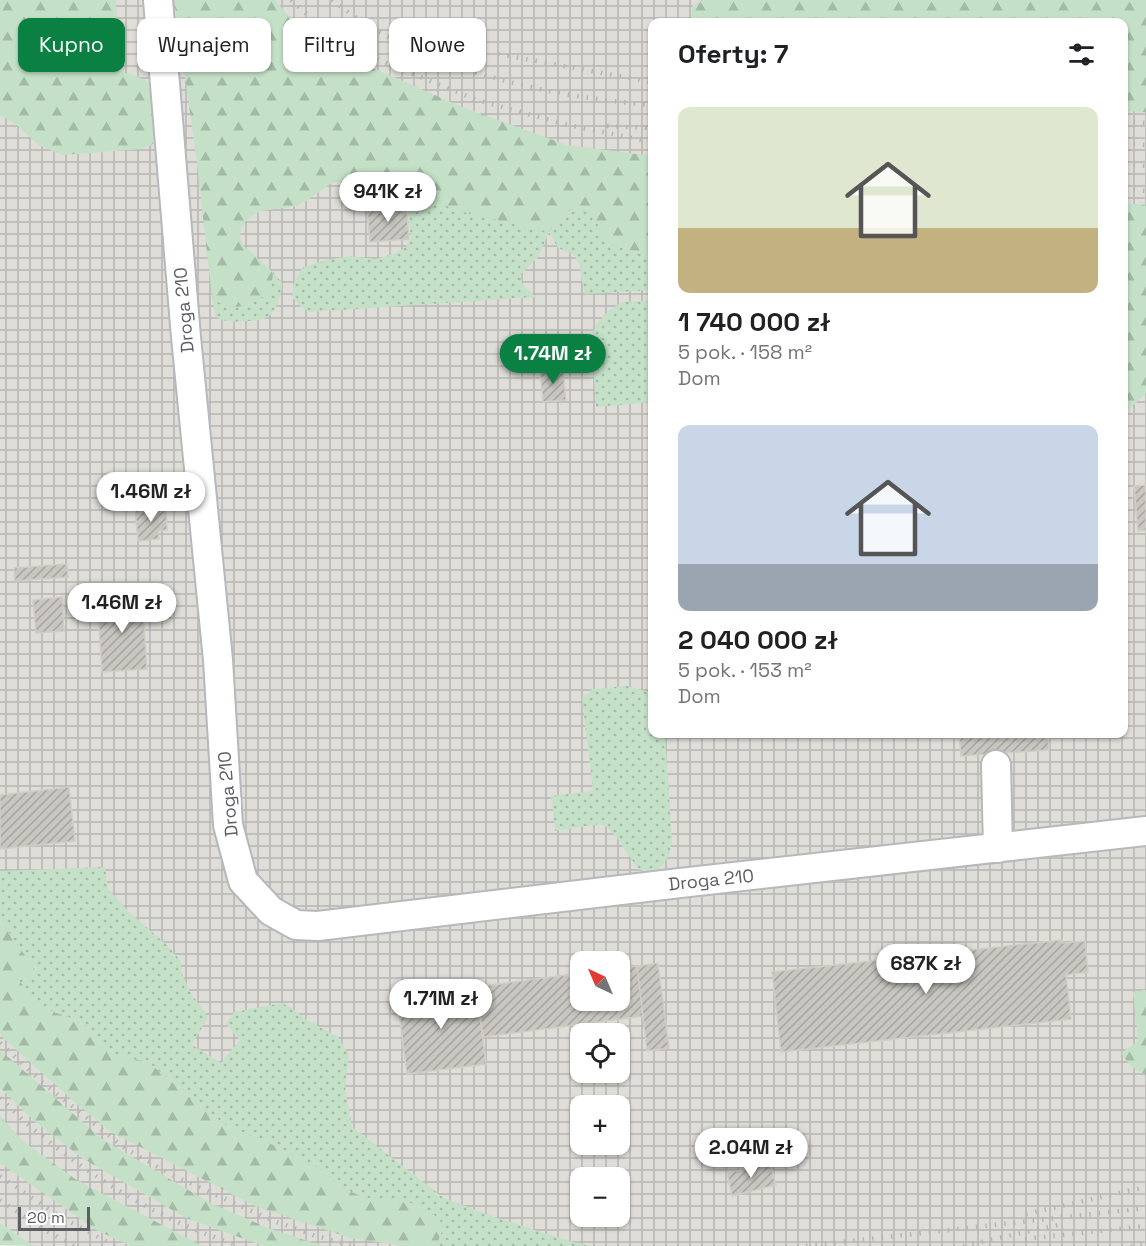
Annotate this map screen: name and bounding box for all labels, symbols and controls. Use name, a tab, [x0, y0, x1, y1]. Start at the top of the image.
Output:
chip: Kupno	[18, 18, 125, 72]
chip: Wynajem	[137, 18, 271, 72]
chip: Filtry	[283, 18, 377, 72]
chip: Nowe	[389, 18, 486, 72]
text: Oferty: 7	[678, 37, 788, 71]
icon: filters	[1065, 38, 1098, 71]
icon: home	[834, 146, 942, 254]
pin: 941K zł	[333, 172, 443, 223]
text: 941K zł	[353, 178, 423, 204]
street label: Droga 210	[168, 266, 199, 354]
text: 1 740 000 zł	[678, 305, 831, 339]
pin: 1.74M zł	[491, 334, 615, 385]
text: 5 pok. · 158 m²	[678, 339, 812, 365]
text: 1.74M zł	[514, 340, 592, 366]
text: Dom	[678, 365, 721, 391]
icon: home	[834, 464, 942, 572]
pin: 1.46M zł	[89, 472, 213, 523]
text: 1.46M zł	[110, 478, 192, 504]
pin: 1.46M zł	[60, 583, 184, 634]
text: 1.46M zł	[81, 589, 163, 615]
text: 2 040 000 zł	[678, 623, 838, 657]
text: 5 pok. · 153 m²	[678, 657, 812, 683]
text: Dom	[678, 683, 721, 709]
street label: Droga 210	[212, 750, 243, 838]
street label: Droga 210	[667, 864, 755, 895]
pin: 687K zł	[871, 944, 981, 995]
text: 687K zł	[890, 950, 962, 976]
north arrow	[570, 951, 630, 1011]
map controls	[570, 951, 630, 1227]
pin: 1.71M zł	[379, 979, 503, 1030]
text: 1.71M zł	[403, 985, 479, 1011]
button: locate	[570, 1023, 630, 1083]
button: +	[570, 1095, 630, 1155]
pin: 2.04M zł	[689, 1128, 813, 1179]
text: 2.04M zł	[709, 1134, 793, 1160]
button: −	[570, 1167, 630, 1227]
scale bar	[18, 1204, 90, 1232]
text: 20 m	[27, 1207, 65, 1228]

